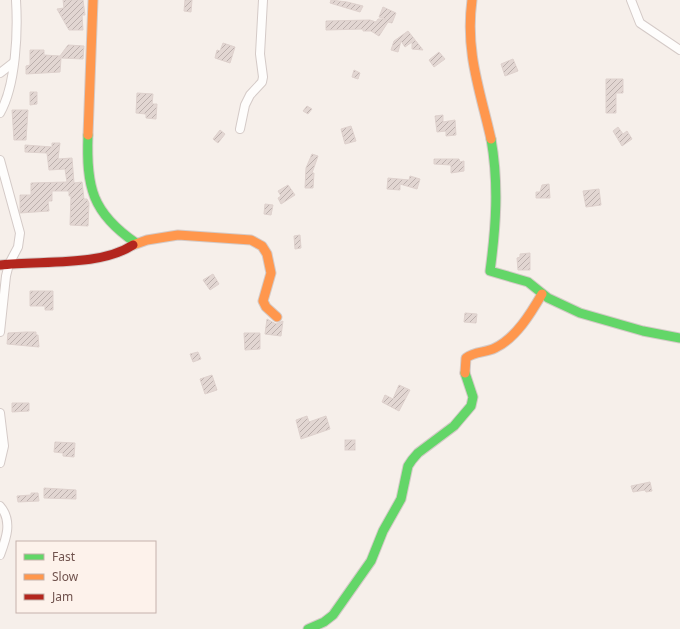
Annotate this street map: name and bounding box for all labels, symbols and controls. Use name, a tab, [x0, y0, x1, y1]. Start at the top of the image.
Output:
legend	[16, 541, 156, 613]
text: Fast	[52, 548, 76, 565]
text: Slow	[52, 568, 79, 585]
text: Jam	[51, 588, 73, 605]

